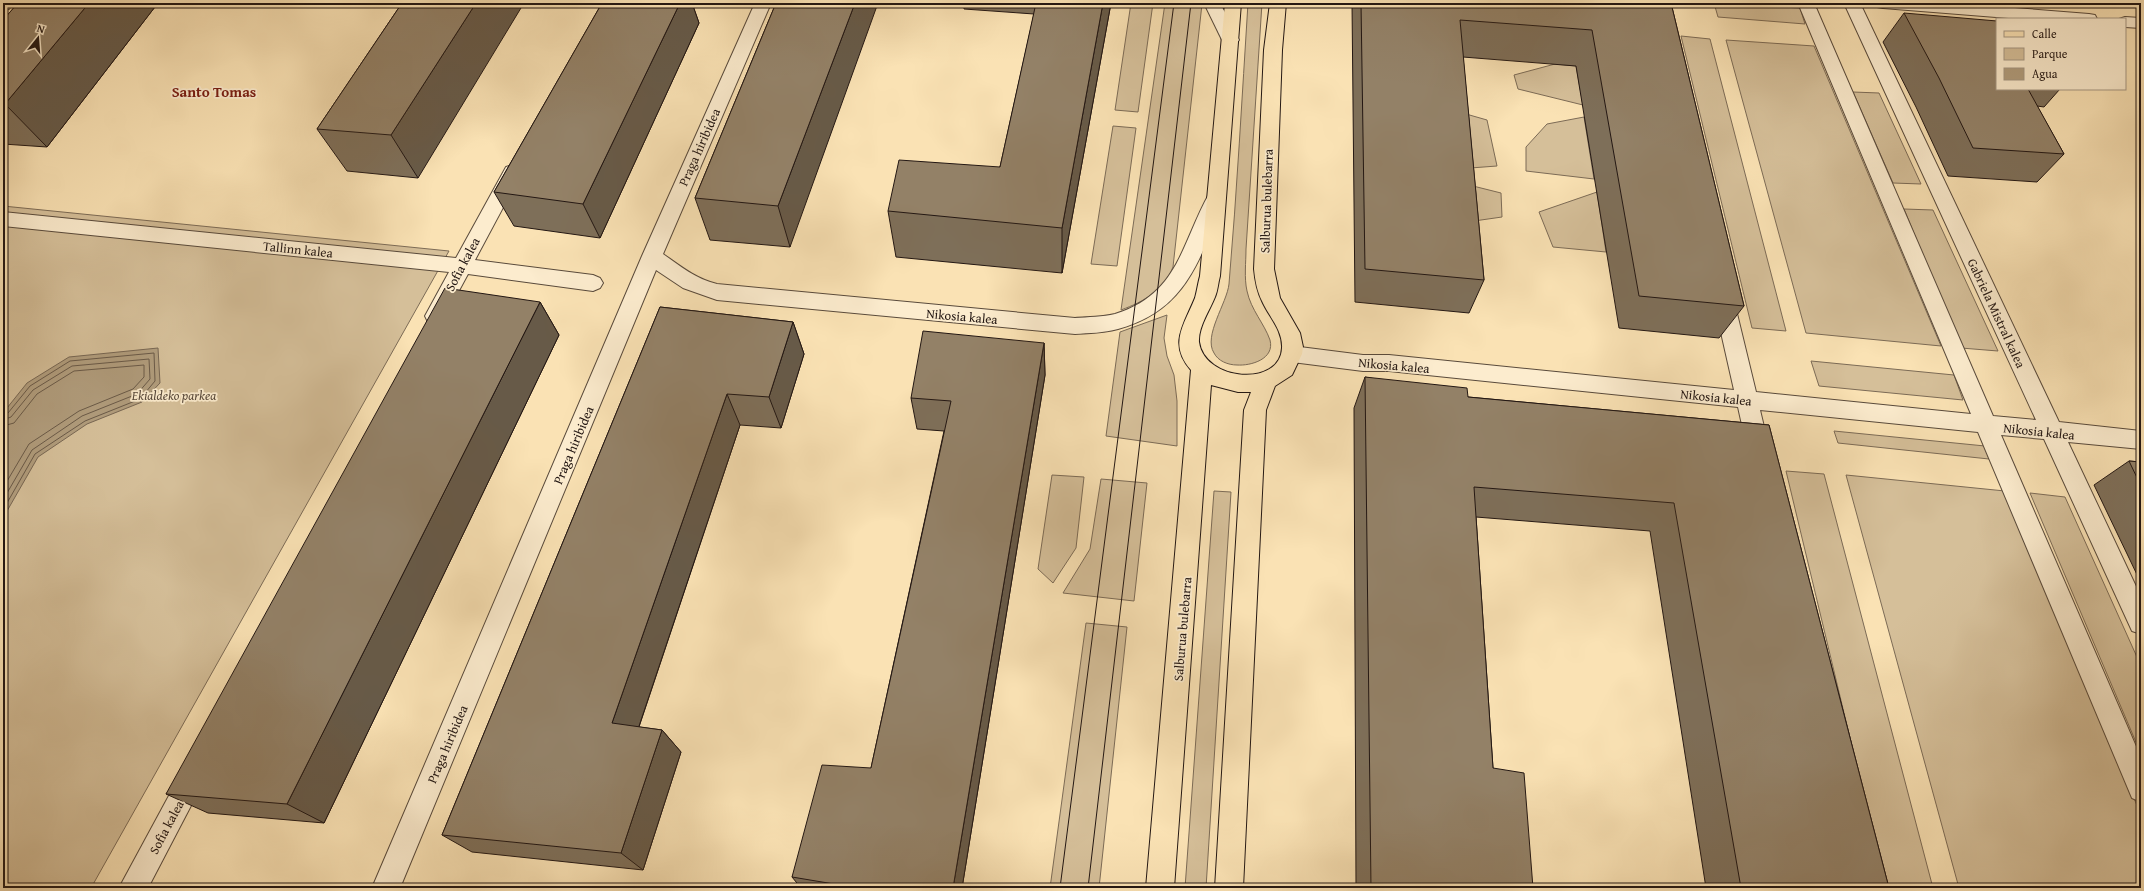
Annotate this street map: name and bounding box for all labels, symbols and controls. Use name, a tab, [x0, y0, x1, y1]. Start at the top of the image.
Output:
north arrow	[18, 18, 58, 58]
legend	[1996, 18, 2126, 90]
text: N	[35, 20, 47, 37]
text: Calle	[2032, 25, 2057, 42]
text: Parque	[2032, 45, 2068, 62]
text: Agua	[2032, 65, 2058, 82]
district label: Santo Tomas	[172, 81, 256, 102]
street label: Praga hiribidea	[674, 104, 725, 189]
street label: Salburua bulebarra	[1255, 148, 1278, 254]
street label: Sofia kalea	[440, 233, 485, 295]
street label: Tallinn kalea	[262, 236, 335, 263]
street label: Gabriela Mistral kalea	[1963, 255, 2031, 372]
street label: Nikosia kalea	[925, 304, 999, 329]
street label: Nikosia kalea	[1357, 353, 1431, 378]
street label: Nikosia kalea	[1679, 384, 1753, 411]
park label: Ekialdeko parkea	[131, 386, 216, 405]
street label: Praga hiribidea	[548, 402, 599, 487]
street label: Nikosia kalea	[2002, 418, 2076, 445]
street label: Salburua bulebarra	[1168, 575, 1197, 682]
street label: Praga hiribidea	[422, 701, 473, 786]
street label: Sofia kalea	[144, 796, 189, 858]

